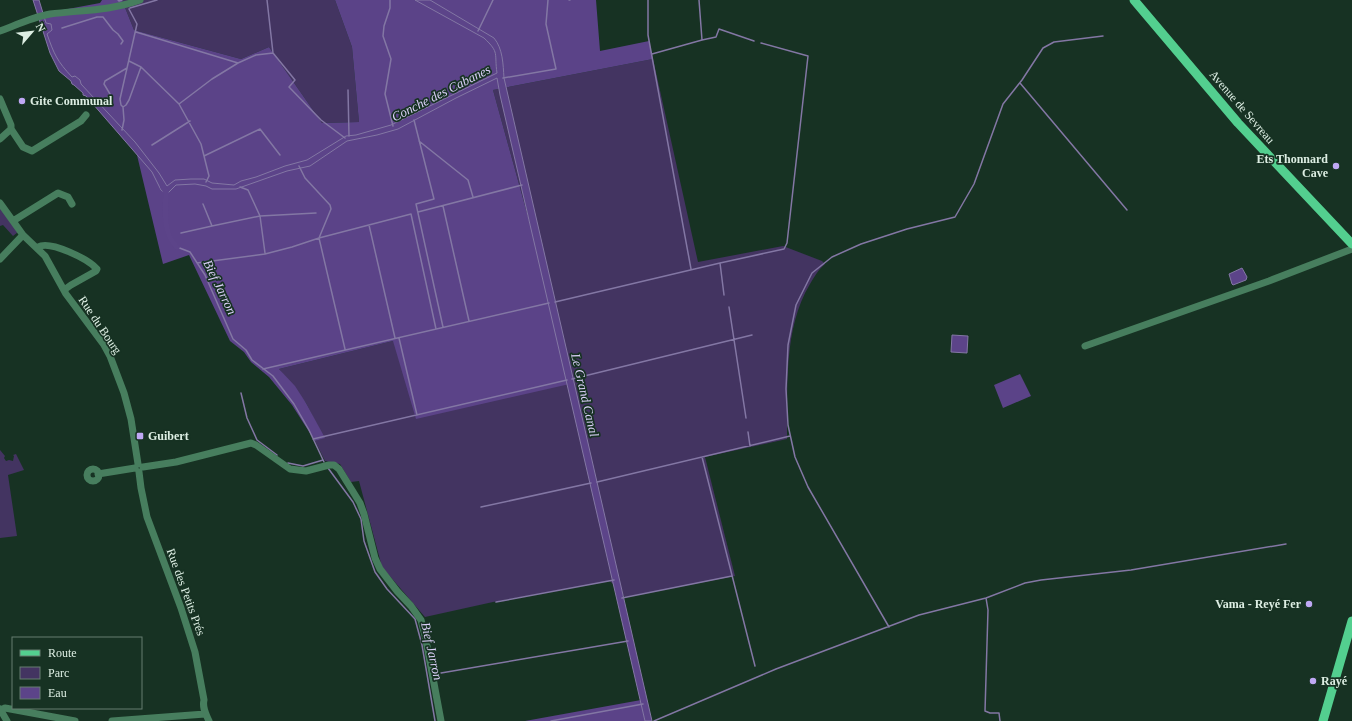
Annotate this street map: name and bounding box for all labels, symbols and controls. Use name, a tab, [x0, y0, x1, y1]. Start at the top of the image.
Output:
north arrow	[12, 12, 52, 52]
text: N	[34, 21, 48, 34]
water label: Conche des Cabanes	[389, 62, 493, 124]
street label: Avenue de Sevreau	[1206, 68, 1278, 146]
place label: Gite Communal	[30, 94, 113, 108]
marker: Gite Communal	[17, 96, 27, 106]
place label: Ets Thonnard Cave	[1257, 152, 1329, 180]
marker: Ets Thonnard Cave	[1331, 161, 1341, 171]
water label: Bief Jarron	[200, 257, 240, 317]
street label: Rue du Bourg	[75, 293, 125, 357]
water label: Le Grand Canal	[568, 351, 602, 439]
place label: Guibert	[148, 429, 189, 443]
marker: Guibert	[135, 431, 145, 441]
street label: Rue des Petits Prés	[164, 547, 208, 638]
place label: Vama - Reyé Fer	[1215, 597, 1302, 611]
marker: Vama - Reyé Fer	[1304, 599, 1314, 609]
water label: Bief Jarron	[418, 621, 446, 681]
legend	[12, 637, 142, 709]
text: Route	[48, 646, 77, 660]
text: Parc	[48, 666, 69, 680]
place label: Rayé	[1321, 674, 1348, 688]
marker: Rayé	[1308, 676, 1318, 686]
text: Eau	[48, 686, 67, 700]

